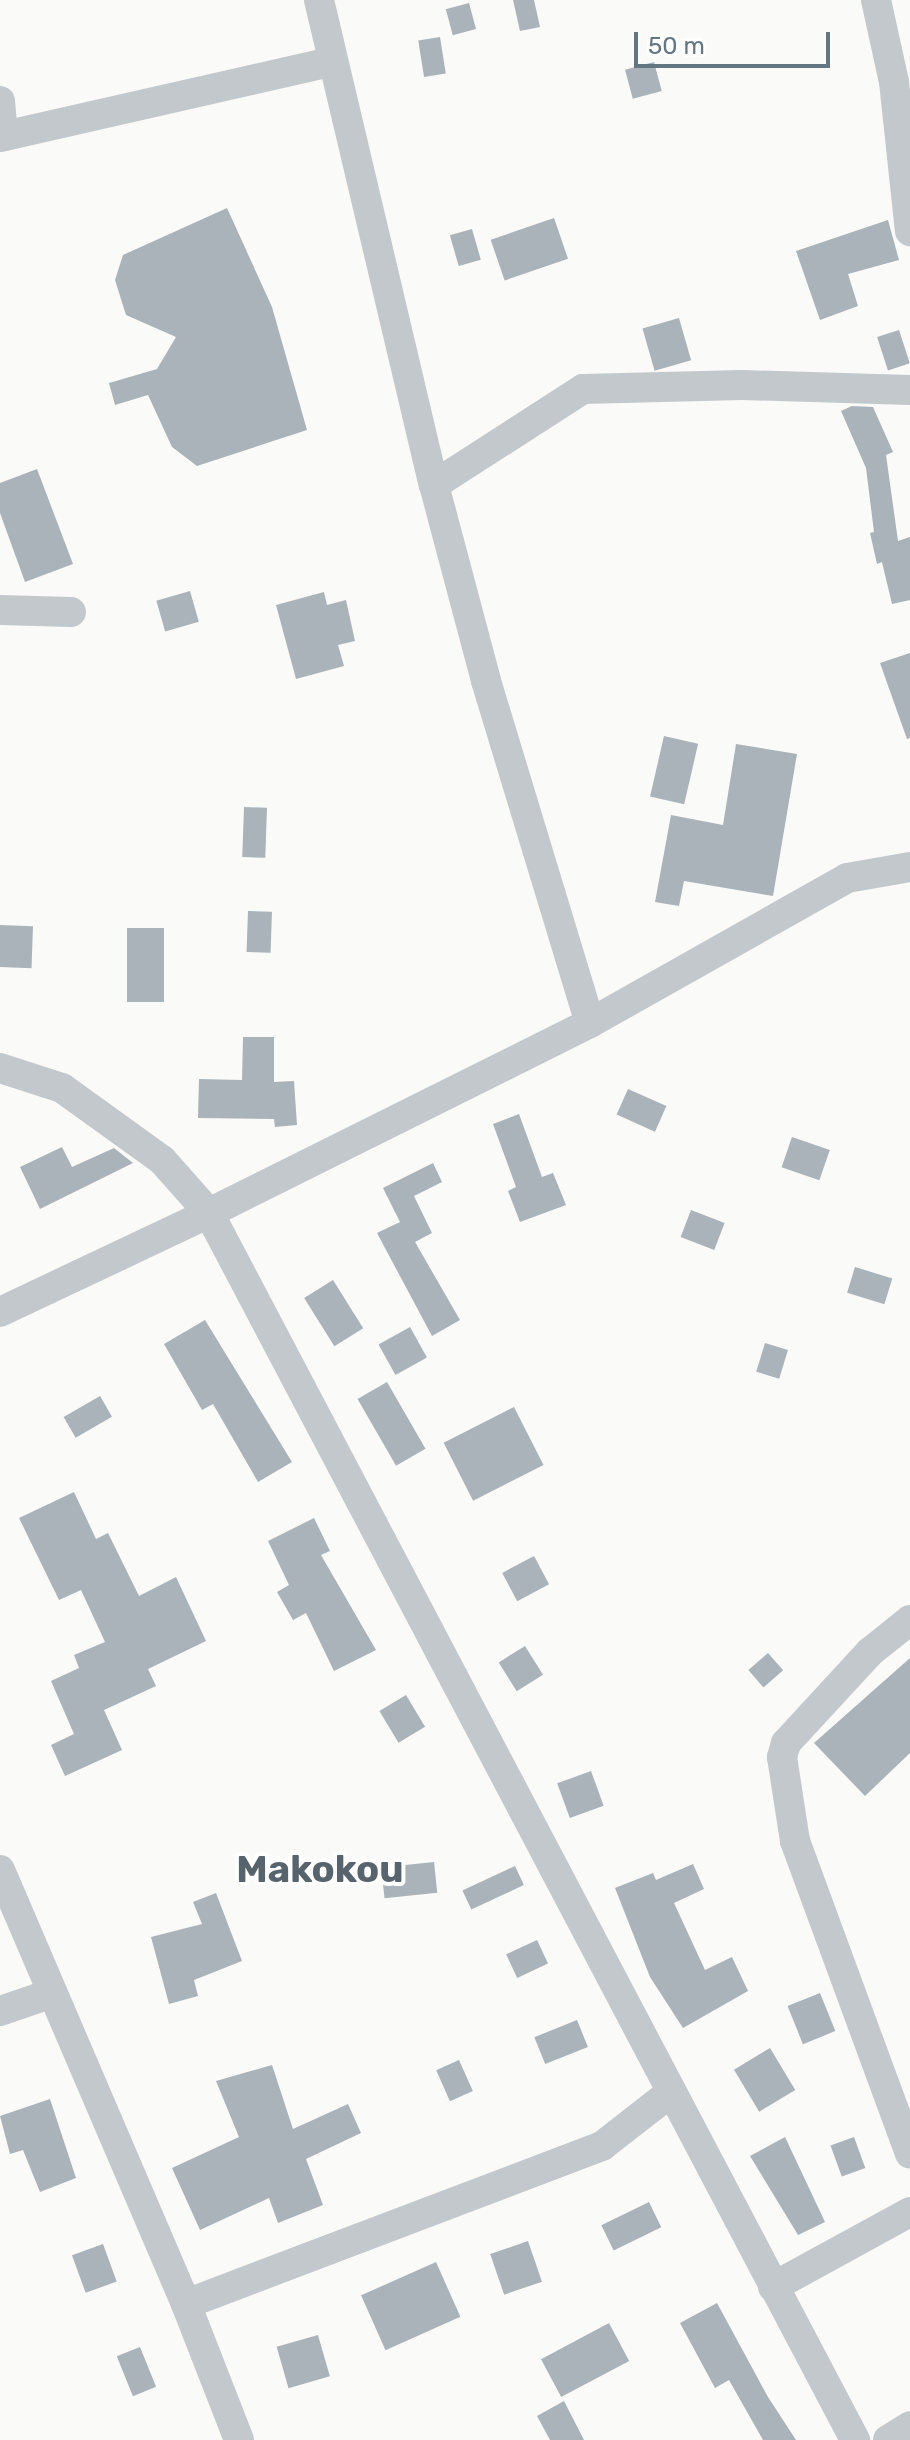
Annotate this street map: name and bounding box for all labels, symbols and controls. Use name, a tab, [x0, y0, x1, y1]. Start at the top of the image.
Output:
scale bar	[638, 16, 834, 66]
text: 50 m	[648, 32, 705, 60]
district label: Makokou	[236, 1847, 404, 1893]

